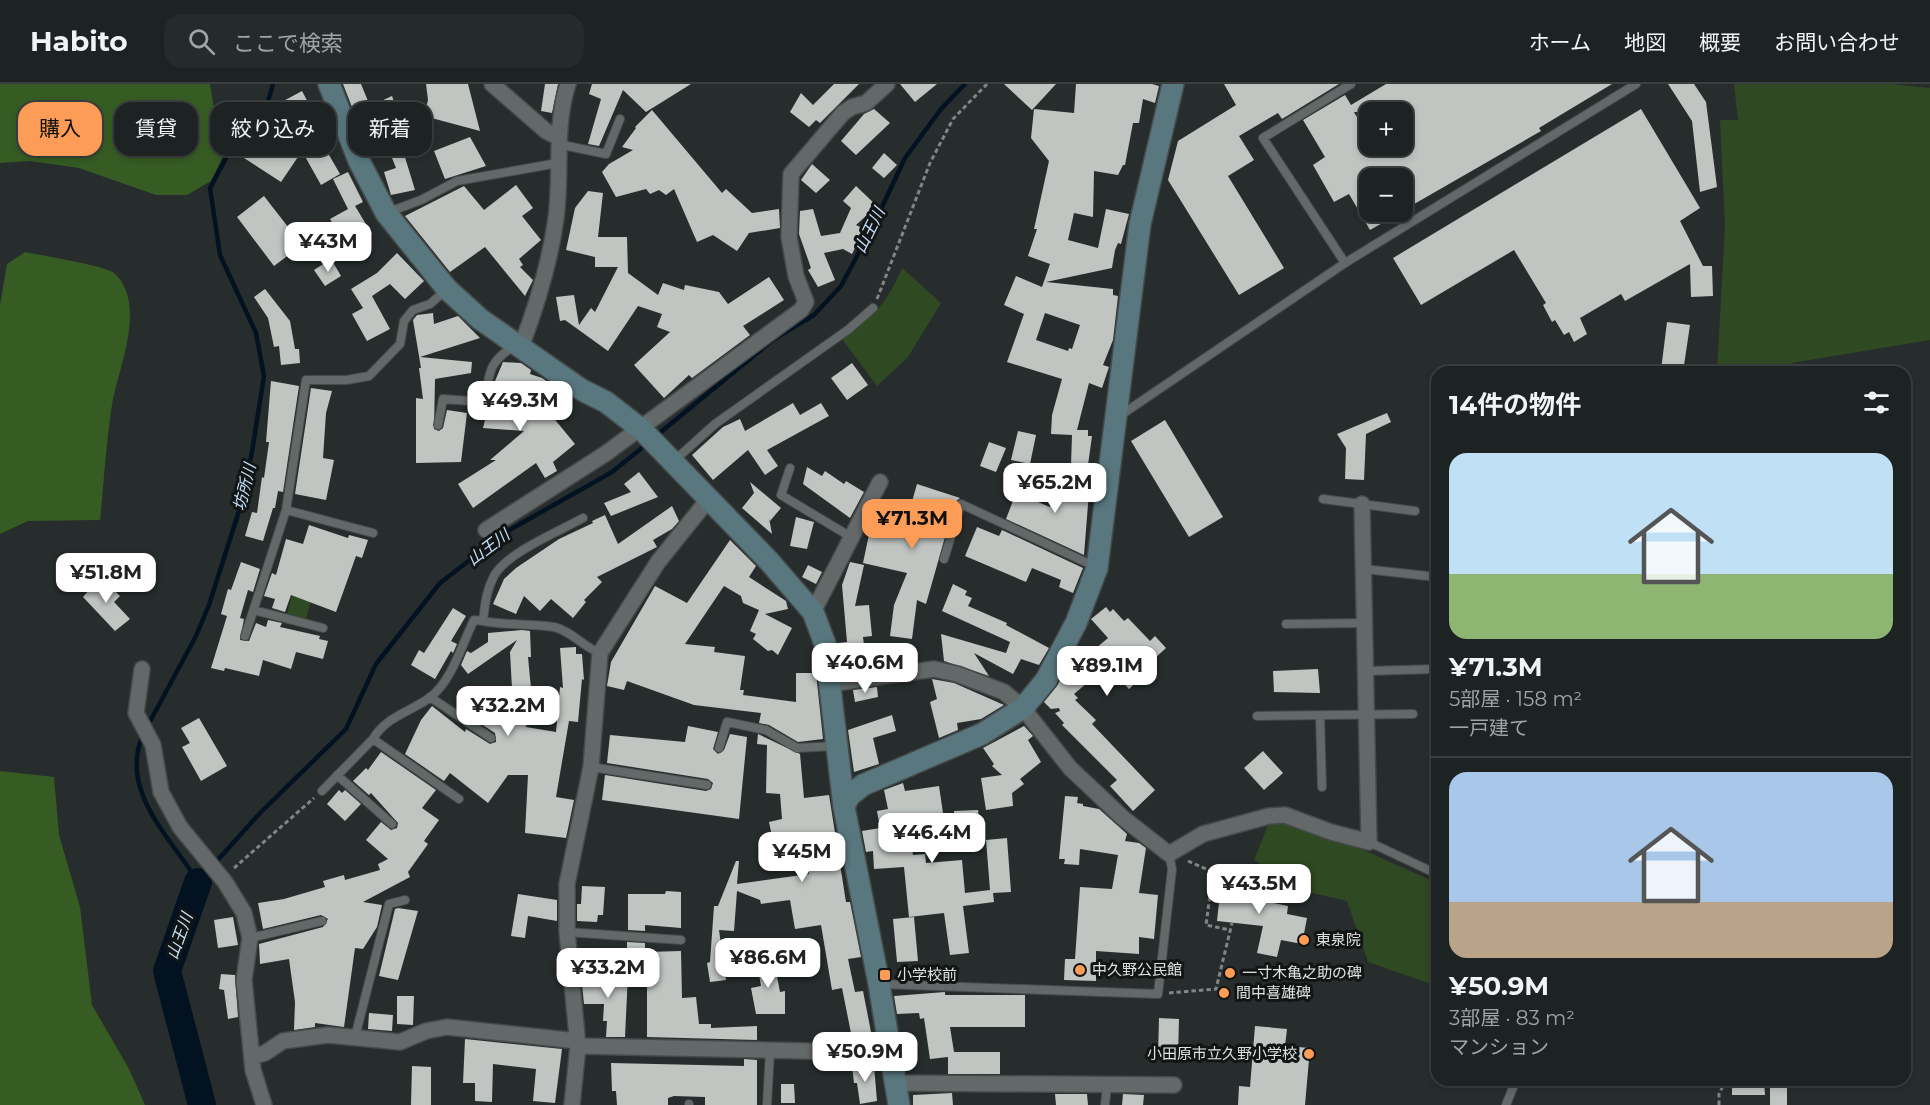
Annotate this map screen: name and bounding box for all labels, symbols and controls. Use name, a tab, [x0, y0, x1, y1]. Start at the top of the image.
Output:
search box	[164, 14, 584, 68]
text: Habito	[30, 24, 128, 58]
icon: search	[185, 25, 218, 58]
text: ここで検索	[233, 30, 343, 57]
text: ホーム	[1529, 30, 1591, 55]
text: 地図	[1624, 30, 1666, 55]
text: 概要	[1699, 30, 1741, 55]
text: お問い合わせ	[1774, 30, 1900, 55]
chip: 購入	[18, 102, 102, 156]
chip: 賃貸	[114, 102, 198, 156]
chip: 絞り込み	[210, 102, 336, 156]
chip: 新着	[348, 102, 432, 156]
map controls	[1359, 102, 1413, 222]
button: +	[1359, 102, 1413, 156]
button: −	[1359, 168, 1413, 222]
water label: 山王川	[850, 203, 889, 256]
pin: ¥43M	[292, 222, 364, 273]
text: ¥43M	[298, 229, 358, 253]
pin: ¥49.3M	[471, 381, 569, 432]
icon: filters	[1860, 386, 1893, 419]
text: ¥49.3M	[481, 388, 559, 412]
text: 14件の物件	[1449, 389, 1581, 421]
water label: 坊所川	[229, 460, 260, 513]
pin: ¥65.2M	[1006, 463, 1104, 514]
text: ¥65.2M	[1017, 470, 1093, 494]
icon: home	[1617, 492, 1725, 600]
pin: ¥71.3M	[863, 499, 961, 550]
text: ¥71.3M	[876, 506, 948, 530]
water label: 山王川	[463, 524, 515, 569]
pin: ¥51.8M	[57, 553, 155, 604]
text: ¥51.8M	[70, 560, 142, 584]
pin: ¥40.6M	[816, 643, 914, 694]
pin: ¥89.1M	[1058, 646, 1156, 697]
text: ¥40.6M	[826, 650, 904, 674]
text: ¥71.3M	[1449, 651, 1543, 683]
text: ¥89.1M	[1071, 653, 1143, 677]
pin: ¥32.2M	[459, 686, 557, 737]
text: 5部屋 · 158 m²	[1449, 687, 1582, 711]
text: ¥32.2M	[471, 693, 546, 717]
text: 一戸建て	[1449, 716, 1529, 740]
icon: home	[1617, 811, 1725, 919]
pin: ¥46.4M	[883, 813, 981, 864]
text: ¥46.4M	[892, 820, 972, 844]
pin: ¥45M	[766, 832, 838, 883]
text: ¥45M	[772, 839, 832, 863]
pin: ¥43.5M	[1210, 864, 1308, 915]
text: ¥43.5M	[1221, 871, 1297, 895]
water label: 山王川	[162, 908, 197, 962]
place label: 東泉院	[1316, 930, 1361, 949]
marker: 東泉院	[1297, 933, 1311, 947]
pin: ¥86.6M	[719, 938, 817, 989]
text: ¥86.6M	[729, 945, 807, 969]
pin: ¥33.2M	[559, 948, 657, 999]
text: ¥33.2M	[571, 955, 645, 979]
place label: 中久野公民館	[1092, 960, 1182, 979]
marker: 中久野公民館	[1073, 963, 1087, 977]
place label: 一寸木亀之助の碑	[1242, 963, 1362, 982]
place label: 小学校前	[897, 965, 957, 984]
marker: 一寸木亀之助の碑	[1223, 966, 1237, 980]
marker: 小学校前	[878, 968, 892, 982]
text: ¥50.9M	[1449, 970, 1549, 1002]
place label: 間中喜雄碑	[1236, 983, 1311, 1002]
marker: 間中喜雄碑	[1217, 986, 1231, 1000]
text: 3部屋 · 83 m²	[1449, 1006, 1575, 1030]
pin: ¥50.9M	[816, 1032, 914, 1083]
text: マンション	[1449, 1035, 1549, 1059]
text: ¥50.9M	[826, 1039, 904, 1063]
place label: 小田原市立久野小学校	[1147, 1044, 1297, 1063]
marker: 小田原市立久野小学校	[1302, 1047, 1316, 1061]

